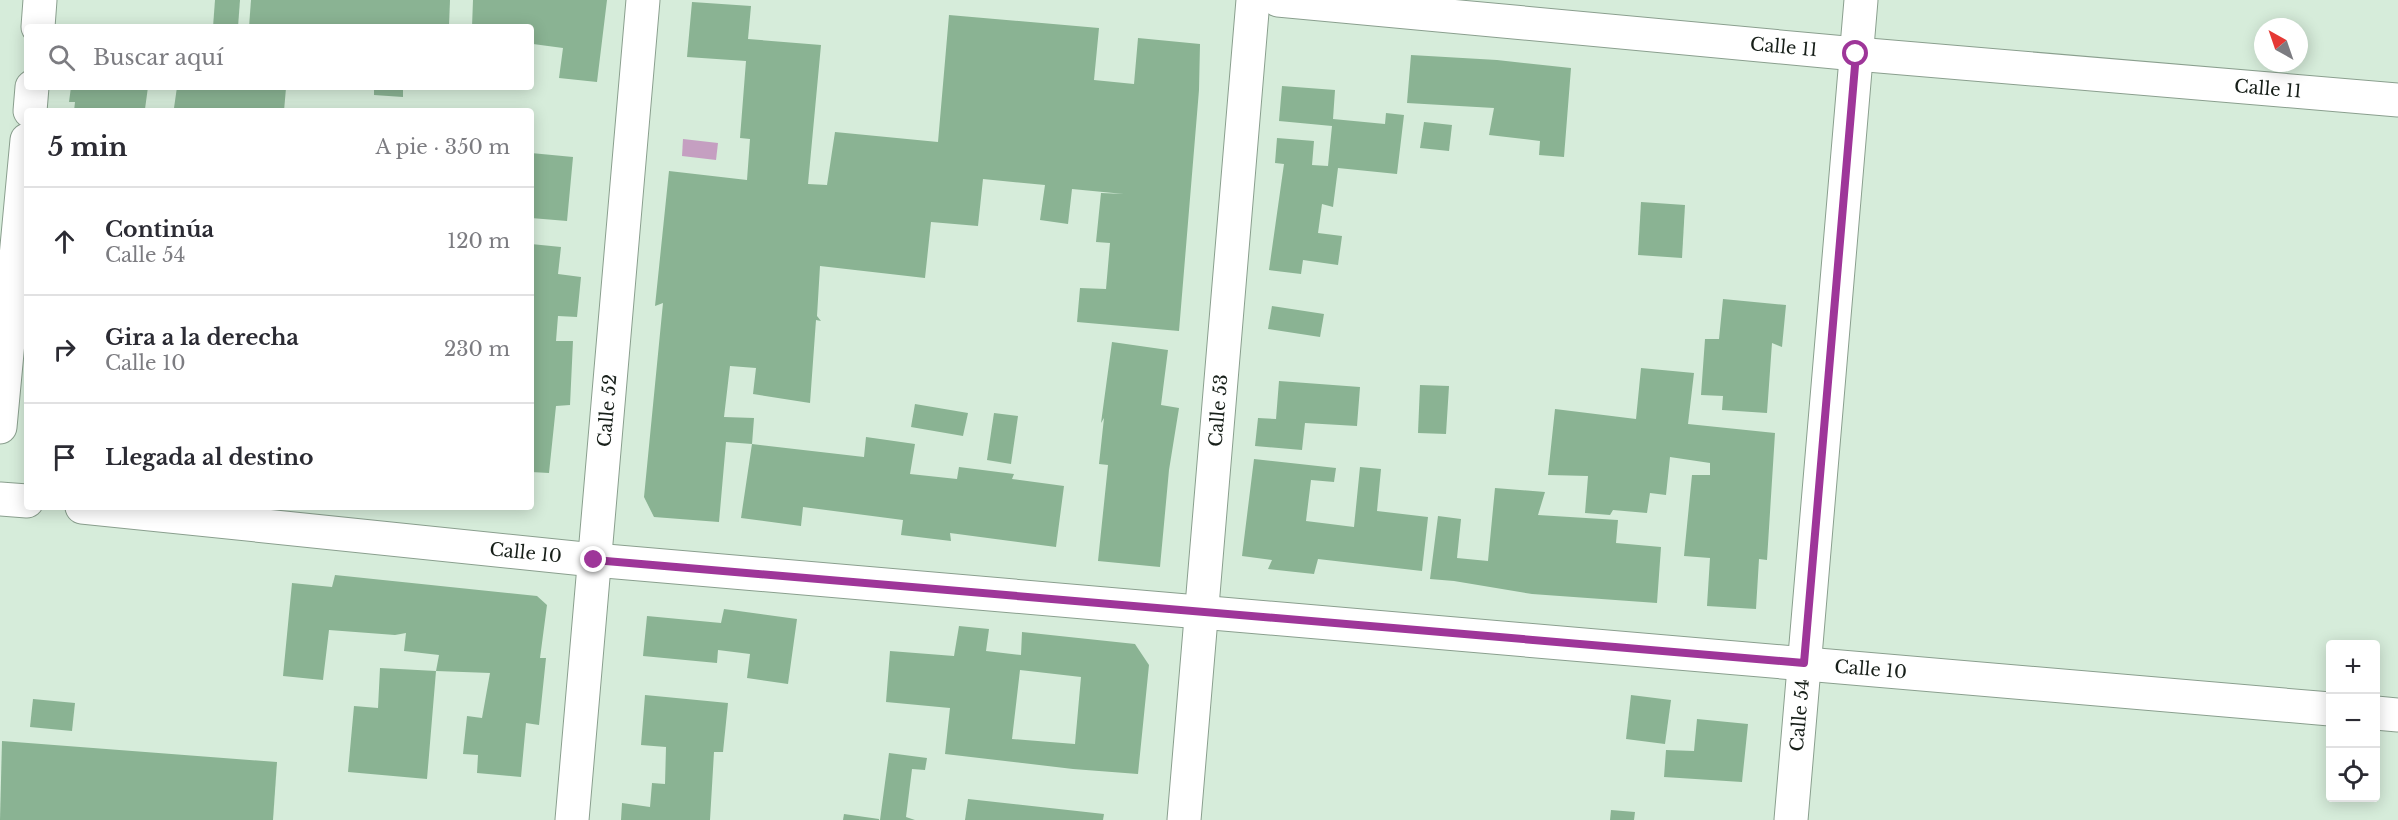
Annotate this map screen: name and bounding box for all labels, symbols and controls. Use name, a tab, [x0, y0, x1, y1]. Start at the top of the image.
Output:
north arrow	[2254, 18, 2308, 72]
search box	[24, 24, 534, 90]
street label: Calle 11	[1749, 33, 1819, 61]
route start	[1842, 40, 1868, 66]
icon: search	[45, 41, 78, 74]
text: Buscar aquí	[93, 44, 224, 71]
street label: Calle 11	[2233, 75, 2303, 103]
text: 5 min	[48, 131, 127, 163]
text: A pie · 350 m	[375, 135, 510, 159]
text: Continúa	[105, 216, 214, 243]
icon: ahead	[48, 225, 81, 258]
text: 120 m	[447, 229, 510, 253]
text: Calle 54	[105, 243, 185, 267]
text: Gira a la derecha	[105, 324, 299, 351]
icon: right	[48, 333, 81, 366]
text: 230 m	[444, 337, 510, 361]
text: Calle 10	[105, 351, 186, 375]
street label: Calle 52	[593, 373, 622, 448]
street label: Calle 53	[1204, 373, 1232, 448]
icon: arrive	[48, 441, 81, 474]
text: Llegada al destino	[105, 444, 314, 471]
street label: Calle 10	[488, 538, 563, 568]
route end	[580, 546, 606, 572]
map controls	[2326, 640, 2380, 802]
button: +	[2326, 640, 2380, 694]
street label: Calle 10	[1833, 656, 1908, 684]
street label: Calle 54	[1786, 678, 1814, 752]
button: −	[2326, 694, 2380, 748]
button: locate	[2326, 748, 2380, 802]

